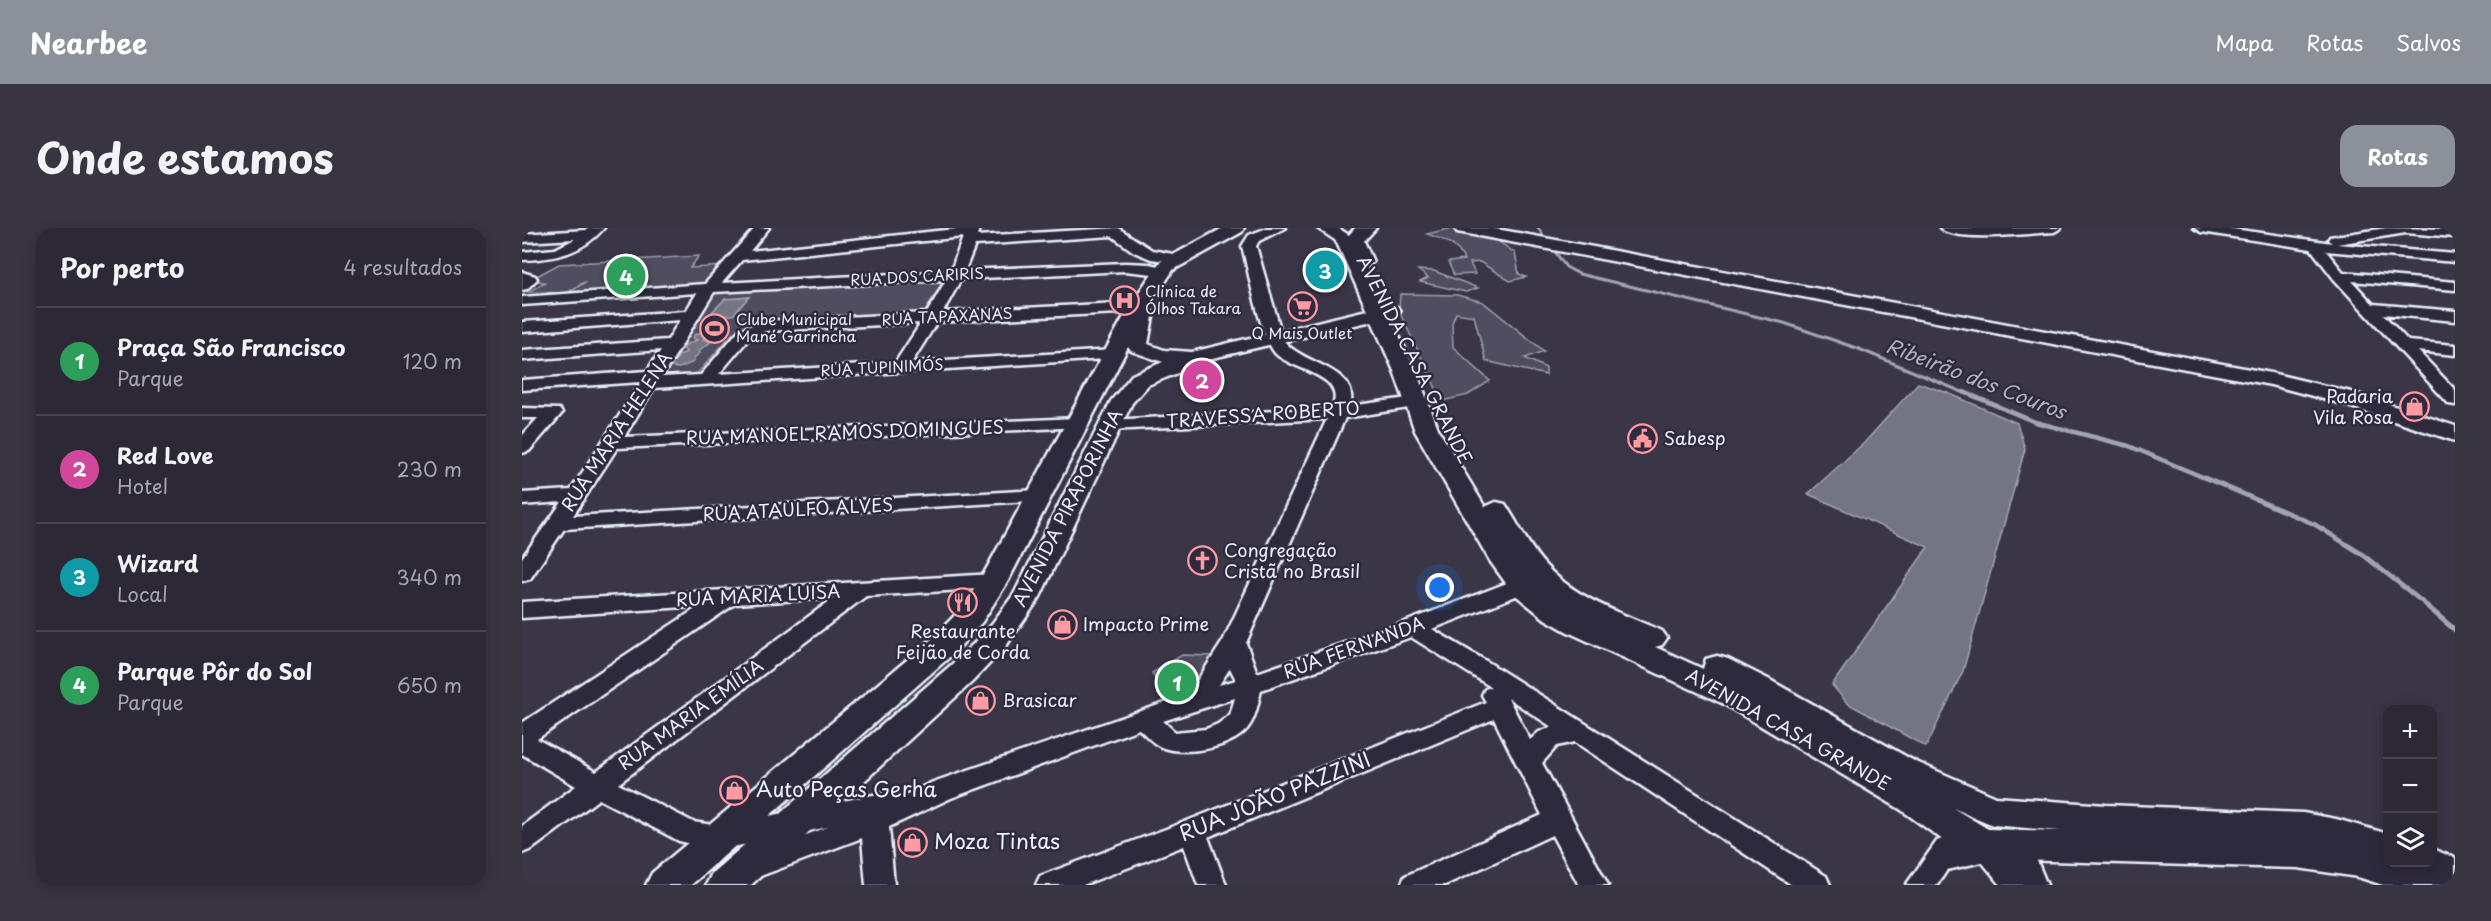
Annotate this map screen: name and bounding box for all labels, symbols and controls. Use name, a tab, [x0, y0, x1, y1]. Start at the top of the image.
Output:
text: Nearbee	[30, 21, 147, 64]
text: Mapa	[2216, 26, 2273, 58]
text: Rotas	[2306, 26, 2363, 58]
text: Salvos	[2396, 26, 2461, 58]
text: Onde estamos	[36, 125, 334, 188]
button: Rotas	[2340, 125, 2455, 187]
text: Por perto	[60, 248, 184, 287]
pin: 3	[1306, 248, 1344, 292]
street label: AVENIDA CASA GRANDE	[1351, 250, 1480, 468]
text: 4 resultados	[344, 252, 462, 282]
pin: 4	[606, 254, 646, 298]
street label: RUA DOS CARIRIS	[850, 261, 984, 290]
place label: Clinica de Ólhos Takara	[1145, 279, 1242, 319]
hospital icon: Clinica de Ólhos Takara	[1108, 285, 1140, 317]
supermarket icon: Q Mais Outlet	[1286, 291, 1318, 323]
street label: RUA TAPAXANAS	[881, 301, 1013, 330]
place label: Clube Municipal Mané Garrincha	[736, 307, 856, 347]
sports icon: Clube Municipal Mané Garrincha	[699, 313, 731, 345]
place label: Q Mais Outlet	[1252, 321, 1352, 344]
text: Praça São Francisco	[117, 330, 346, 363]
water label: Ribeirão dos Couros	[1882, 330, 2072, 427]
text: 1	[75, 346, 84, 376]
text: 120 m	[403, 346, 462, 376]
street label: RUA MARIA HELENA	[554, 346, 678, 516]
street label: RUA TUPINIMÓS	[820, 352, 944, 381]
pin: 2	[1182, 358, 1222, 402]
text: Parque	[117, 363, 184, 393]
place label: Padaria Vila Rosa	[2313, 382, 2394, 430]
shop icon: Padaria Vila Rosa	[2398, 391, 2430, 423]
street label: TRAVESSA ROBERTO	[1165, 393, 1360, 434]
street label: AVENIDA PIRAPORINHA	[1005, 404, 1128, 611]
street label: RUA MANOEL RAMOS DOMINGUES	[685, 412, 1005, 451]
public building icon: Sabesp	[1627, 423, 1659, 455]
place label: Sabesp	[1664, 424, 1725, 451]
text: Red Love	[117, 438, 214, 471]
text: 2	[72, 454, 87, 484]
text: 230 m	[397, 454, 462, 484]
text: Hotel	[117, 471, 168, 501]
street label: RUA ATAULFO ALVES	[702, 490, 894, 527]
place label: Congregação Cristã no Brasil	[1224, 536, 1360, 584]
church icon: Congregação Cristã no Brasil	[1187, 545, 1219, 577]
text: Wizard	[117, 546, 199, 579]
text: 3	[73, 562, 86, 592]
text: 340 m	[397, 562, 462, 592]
your location	[1425, 573, 1454, 602]
street label: RUA MARIA LUISA	[675, 577, 841, 612]
text: Local	[117, 579, 168, 609]
restaurant icon: Restaurante Feijão de Corda	[947, 587, 979, 619]
street label: RUA FERNANDA	[1279, 608, 1428, 685]
shop icon: Impacto Prime	[1046, 609, 1078, 641]
place label: Impacto Prime	[1083, 610, 1209, 637]
place label: Restaurante Feijão de Corda	[896, 617, 1030, 665]
street label: RUA MARIA EMÍLIA	[612, 652, 769, 776]
text: Parque Pôr do Sol	[117, 654, 312, 687]
pin: 1	[1158, 660, 1196, 704]
street label: AVENIDA CASA GRANDE	[1681, 661, 1896, 796]
text: 4	[73, 670, 86, 700]
text: 650 m	[397, 670, 462, 700]
shop icon: Brasicar	[965, 685, 997, 717]
place label: Brasicar	[1002, 686, 1077, 713]
text: Parque	[117, 687, 184, 717]
map controls	[2383, 705, 2437, 867]
button: +	[2383, 705, 2437, 759]
street label: RUA JOÃO PAZZINI	[1174, 742, 1375, 848]
button: −	[2383, 759, 2437, 813]
place label: Auto Peças Gerha	[756, 772, 938, 804]
shop icon: Auto Peças Gerha	[719, 774, 751, 806]
button: layers	[2383, 813, 2437, 867]
place label: Moza Tintas	[934, 824, 1060, 856]
shop icon: Moza Tintas	[897, 826, 929, 858]

